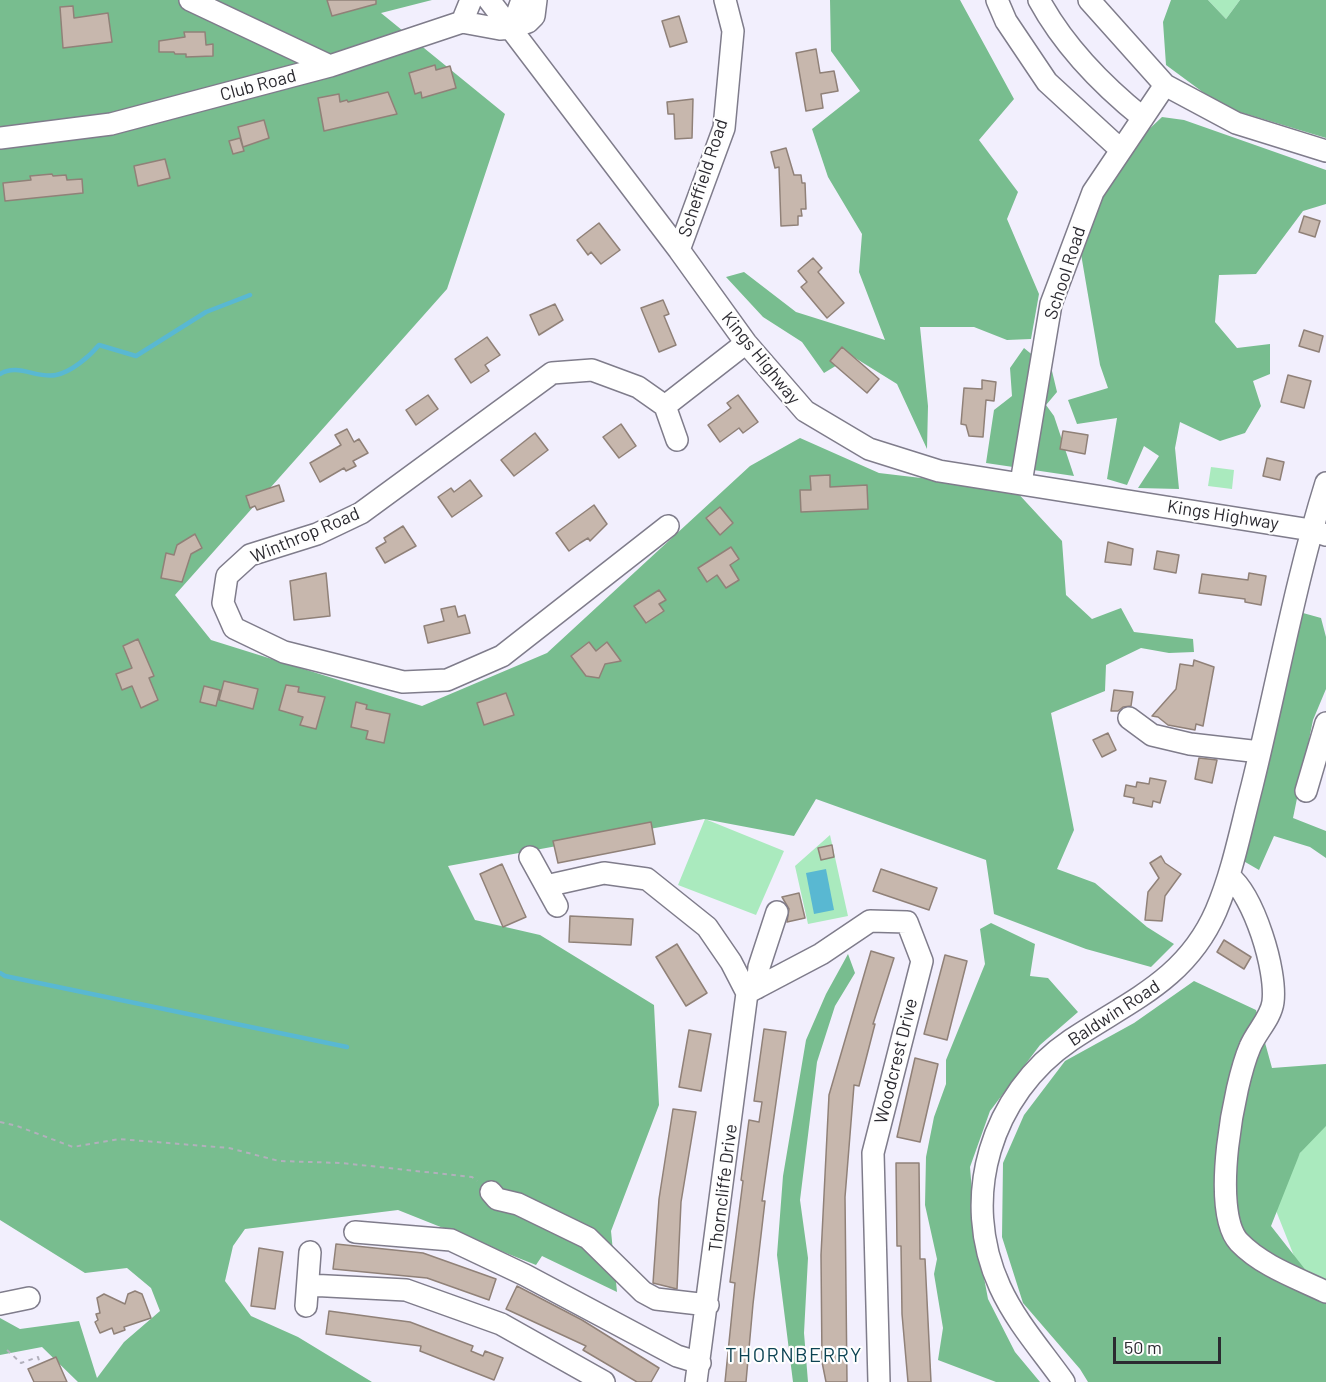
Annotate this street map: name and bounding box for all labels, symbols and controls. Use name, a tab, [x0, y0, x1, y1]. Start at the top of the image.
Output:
street label: Club Road	[218, 64, 298, 106]
street label: Scheffield Road	[674, 116, 732, 240]
street label: School Road	[1040, 224, 1090, 322]
street label: Kings Highway	[717, 307, 805, 409]
street label: Kings Highway	[1166, 496, 1280, 534]
street label: Winthrop Road	[247, 502, 363, 568]
street label: Baldwin Road	[1064, 975, 1164, 1051]
street label: Woodcrest Drive	[870, 996, 922, 1126]
street label: Thorncliffe Drive	[704, 1123, 742, 1253]
scale bar	[1116, 1325, 1224, 1363]
text: 50 m	[1124, 1336, 1162, 1358]
district label: THORNBERRY	[725, 1343, 863, 1367]

